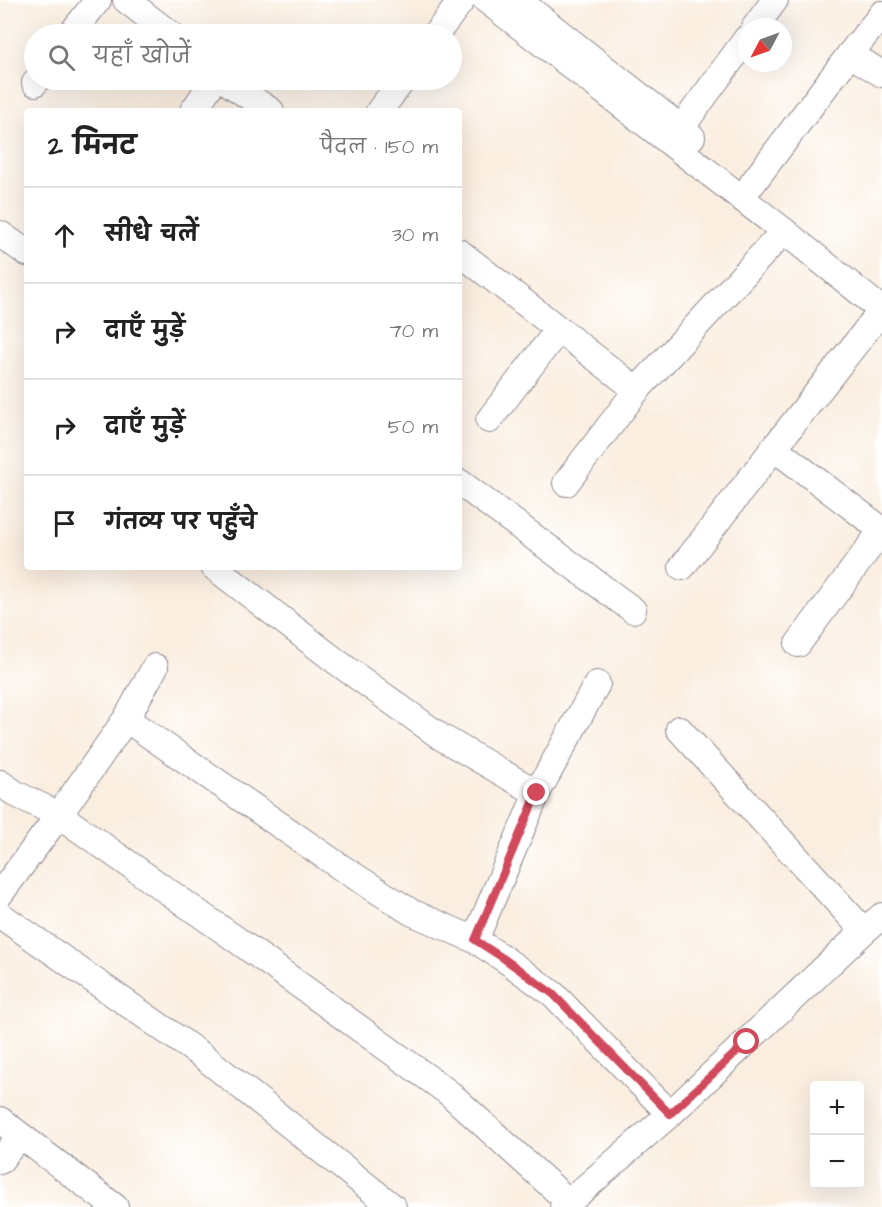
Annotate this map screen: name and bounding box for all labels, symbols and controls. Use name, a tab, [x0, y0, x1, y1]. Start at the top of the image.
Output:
north arrow	[738, 18, 792, 72]
search box	[24, 24, 462, 90]
icon: search	[45, 41, 78, 74]
text: यहाँ खोजें	[93, 41, 191, 72]
text: 2 मिनट	[48, 128, 136, 164]
text: पैदल · 150 m	[320, 133, 438, 161]
icon: ahead	[48, 219, 81, 252]
text: सीधे चलें	[105, 219, 198, 250]
text: 30 m	[392, 221, 438, 249]
icon: right	[48, 315, 81, 348]
text: दाएँ मुड़ें	[105, 315, 185, 346]
text: 70 m	[390, 317, 438, 345]
icon: right	[48, 411, 81, 444]
text: दाएँ मुड़ें	[105, 411, 185, 442]
text: 50 m	[388, 413, 438, 441]
icon: arrive	[48, 507, 81, 540]
text: गंतव्य पर पहुँचे	[105, 507, 256, 538]
route end	[523, 779, 549, 805]
route start	[733, 1028, 759, 1054]
map controls	[810, 1081, 864, 1189]
button: +	[810, 1081, 864, 1135]
button: −	[810, 1135, 864, 1189]

